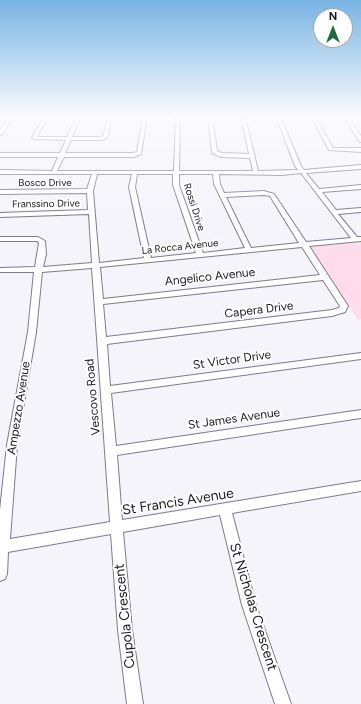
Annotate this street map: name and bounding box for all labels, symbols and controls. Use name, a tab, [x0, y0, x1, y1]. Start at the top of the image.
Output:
north arrow	[313, 8, 353, 48]
text: N	[329, 10, 337, 23]
street label: Bosco Drive	[18, 177, 72, 189]
street label: Rossi Drive	[181, 182, 207, 232]
street label: Franssino Drive	[12, 197, 80, 211]
street label: La Rocca Avenue	[141, 237, 219, 257]
street label: Angelico Avenue	[164, 265, 256, 289]
street label: Capera Drive	[224, 299, 294, 321]
street label: St Victor Drive	[192, 347, 272, 373]
street label: Vescovo Road	[82, 358, 104, 436]
street label: Ampezzo Avenue	[5, 360, 33, 456]
street label: St James Avenue	[187, 405, 281, 433]
street label: St Francis Avenue	[121, 485, 235, 519]
street label: St Nicholas Crescent	[226, 541, 280, 673]
street label: Cupola Crescent	[111, 563, 139, 669]

